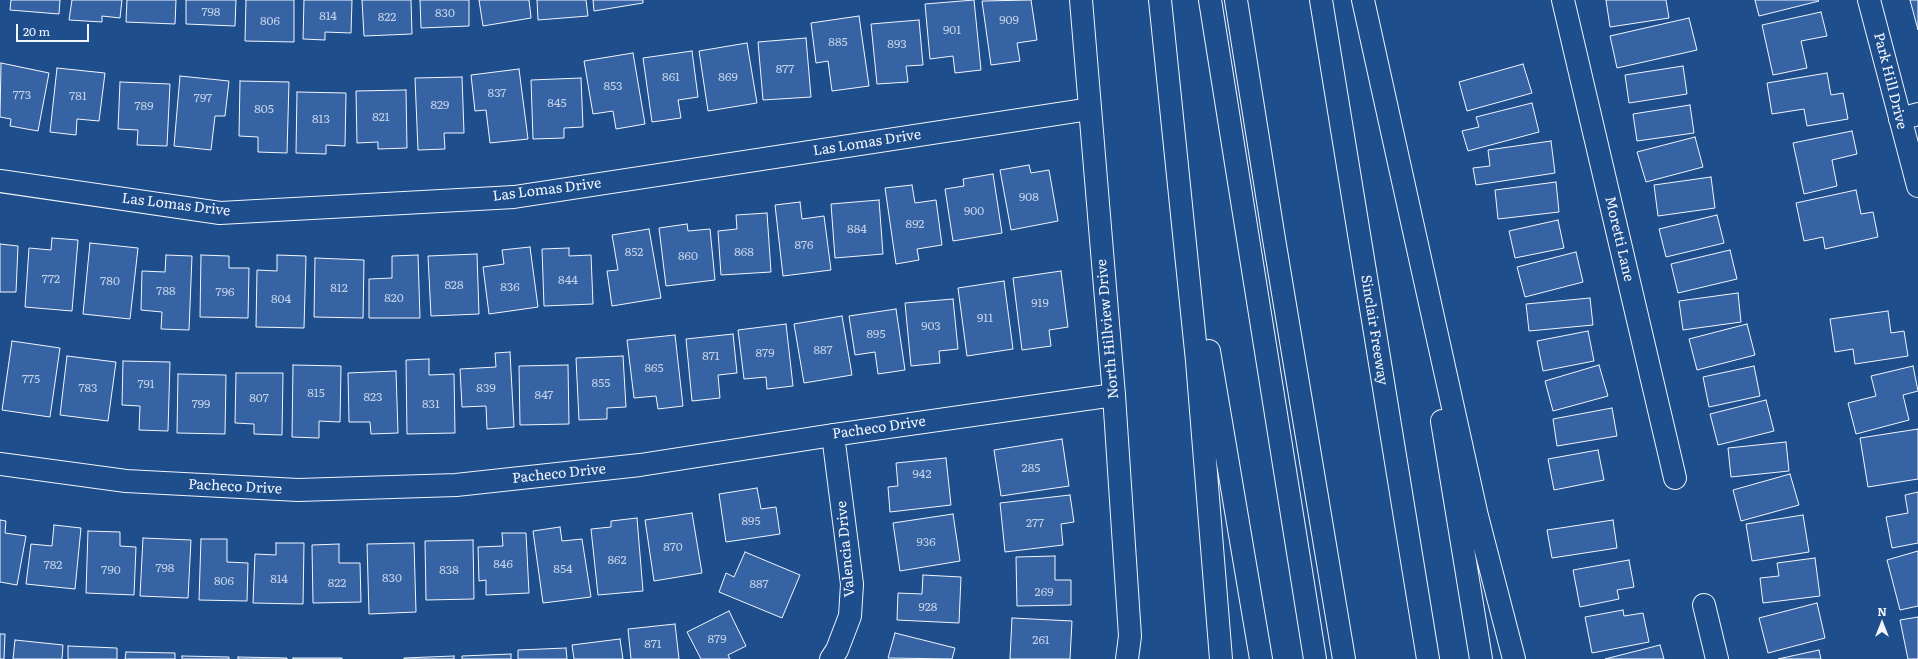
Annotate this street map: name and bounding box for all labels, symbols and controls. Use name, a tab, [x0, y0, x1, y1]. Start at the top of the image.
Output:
house number: 798	[202, 5, 220, 19]
house number: 830	[435, 6, 455, 20]
house number: 814	[319, 9, 337, 23]
house number: 822	[378, 10, 396, 24]
house number: 909	[999, 13, 1019, 27]
house number: 806	[260, 14, 280, 28]
scale bar	[18, 16, 91, 42]
text: 20 m	[23, 22, 50, 40]
house number: 901	[943, 23, 961, 37]
street label: Park Hill Drive	[1870, 31, 1910, 131]
house number: 885	[828, 35, 848, 49]
house number: 893	[887, 37, 907, 51]
house number: 877	[776, 62, 794, 76]
house number: 861	[662, 70, 680, 84]
house number: 869	[718, 70, 738, 84]
house number: 853	[603, 79, 623, 93]
house number: 837	[488, 86, 506, 100]
house number: 773	[13, 88, 31, 102]
house number: 781	[69, 89, 87, 103]
house number: 797	[194, 91, 212, 105]
house number: 845	[547, 96, 567, 110]
house number: 829	[431, 98, 449, 112]
house number: 789	[135, 99, 153, 113]
house number: 805	[254, 102, 274, 116]
house number: 821	[372, 110, 390, 124]
house number: 813	[312, 112, 330, 126]
street label: Las Lomas Drive	[812, 126, 922, 160]
street label: Las Lomas Drive	[492, 175, 602, 205]
street label: Las Lomas Drive	[121, 190, 231, 220]
house number: 908	[1019, 190, 1039, 204]
street label: Moretti Lane	[1601, 195, 1637, 283]
house number: 900	[964, 204, 984, 218]
house number: 892	[906, 217, 924, 231]
house number: 884	[847, 222, 867, 236]
house number: 876	[794, 238, 814, 252]
house number: 852	[625, 245, 643, 259]
house number: 868	[734, 245, 754, 259]
house number: 860	[678, 249, 698, 263]
street label: North Hillview Drive	[1094, 258, 1122, 400]
house number: 772	[42, 272, 60, 286]
house number: 844	[558, 273, 578, 287]
house number: 780	[100, 274, 120, 288]
street label: Sinclair Freeway	[1357, 274, 1391, 386]
house number: 828	[444, 278, 464, 292]
house number: 836	[500, 280, 520, 294]
house number: 812	[330, 281, 348, 295]
house number: 788	[156, 284, 176, 298]
house number: 796	[216, 285, 234, 299]
house number: 820	[384, 291, 404, 305]
house number: 804	[271, 292, 291, 306]
house number: 919	[1031, 296, 1049, 310]
house number: 911	[977, 311, 993, 325]
house number: 903	[921, 319, 941, 333]
house number: 895	[867, 327, 885, 341]
house number: 887	[813, 343, 833, 357]
house number: 879	[756, 346, 774, 360]
house number: 871	[702, 349, 720, 363]
house number: 865	[644, 361, 664, 375]
house number: 775	[22, 372, 40, 386]
house number: 855	[592, 376, 610, 390]
house number: 791	[137, 377, 155, 391]
house number: 783	[78, 381, 98, 395]
house number: 839	[476, 381, 496, 395]
house number: 815	[307, 386, 325, 400]
house number: 847	[535, 388, 553, 402]
house number: 823	[363, 390, 383, 404]
house number: 807	[249, 391, 269, 405]
house number: 799	[192, 397, 210, 411]
house number: 831	[422, 397, 440, 411]
street label: Pacheco Drive	[831, 413, 927, 443]
street label: Pacheco Drive	[511, 461, 607, 487]
house number: 285	[1022, 461, 1040, 475]
house number: 942	[913, 467, 931, 481]
street label: Pacheco Drive	[188, 476, 282, 498]
street label: Valencia Drive	[833, 500, 859, 598]
house number: 895	[742, 514, 760, 528]
house number: 277	[1026, 516, 1044, 530]
house number: 936	[916, 535, 936, 549]
house number: 870	[663, 540, 683, 554]
house number: 862	[607, 553, 627, 567]
house number: 846	[493, 557, 513, 571]
house number: 782	[44, 558, 62, 572]
house number: 798	[156, 561, 174, 575]
house number: 854	[553, 562, 573, 576]
house number: 790	[101, 563, 121, 577]
house number: 838	[439, 563, 459, 577]
house number: 830	[382, 571, 402, 585]
house number: 814	[270, 572, 288, 586]
house number: 806	[214, 574, 234, 588]
house number: 822	[328, 576, 346, 590]
house number: 887	[749, 577, 769, 591]
house number: 269	[1035, 585, 1053, 599]
house number: 928	[919, 600, 937, 614]
north arrow	[1862, 603, 1902, 643]
text: N	[1877, 603, 1887, 619]
house number: 879	[708, 632, 726, 646]
house number: 261	[1032, 633, 1050, 647]
house number: 871	[644, 637, 662, 651]

